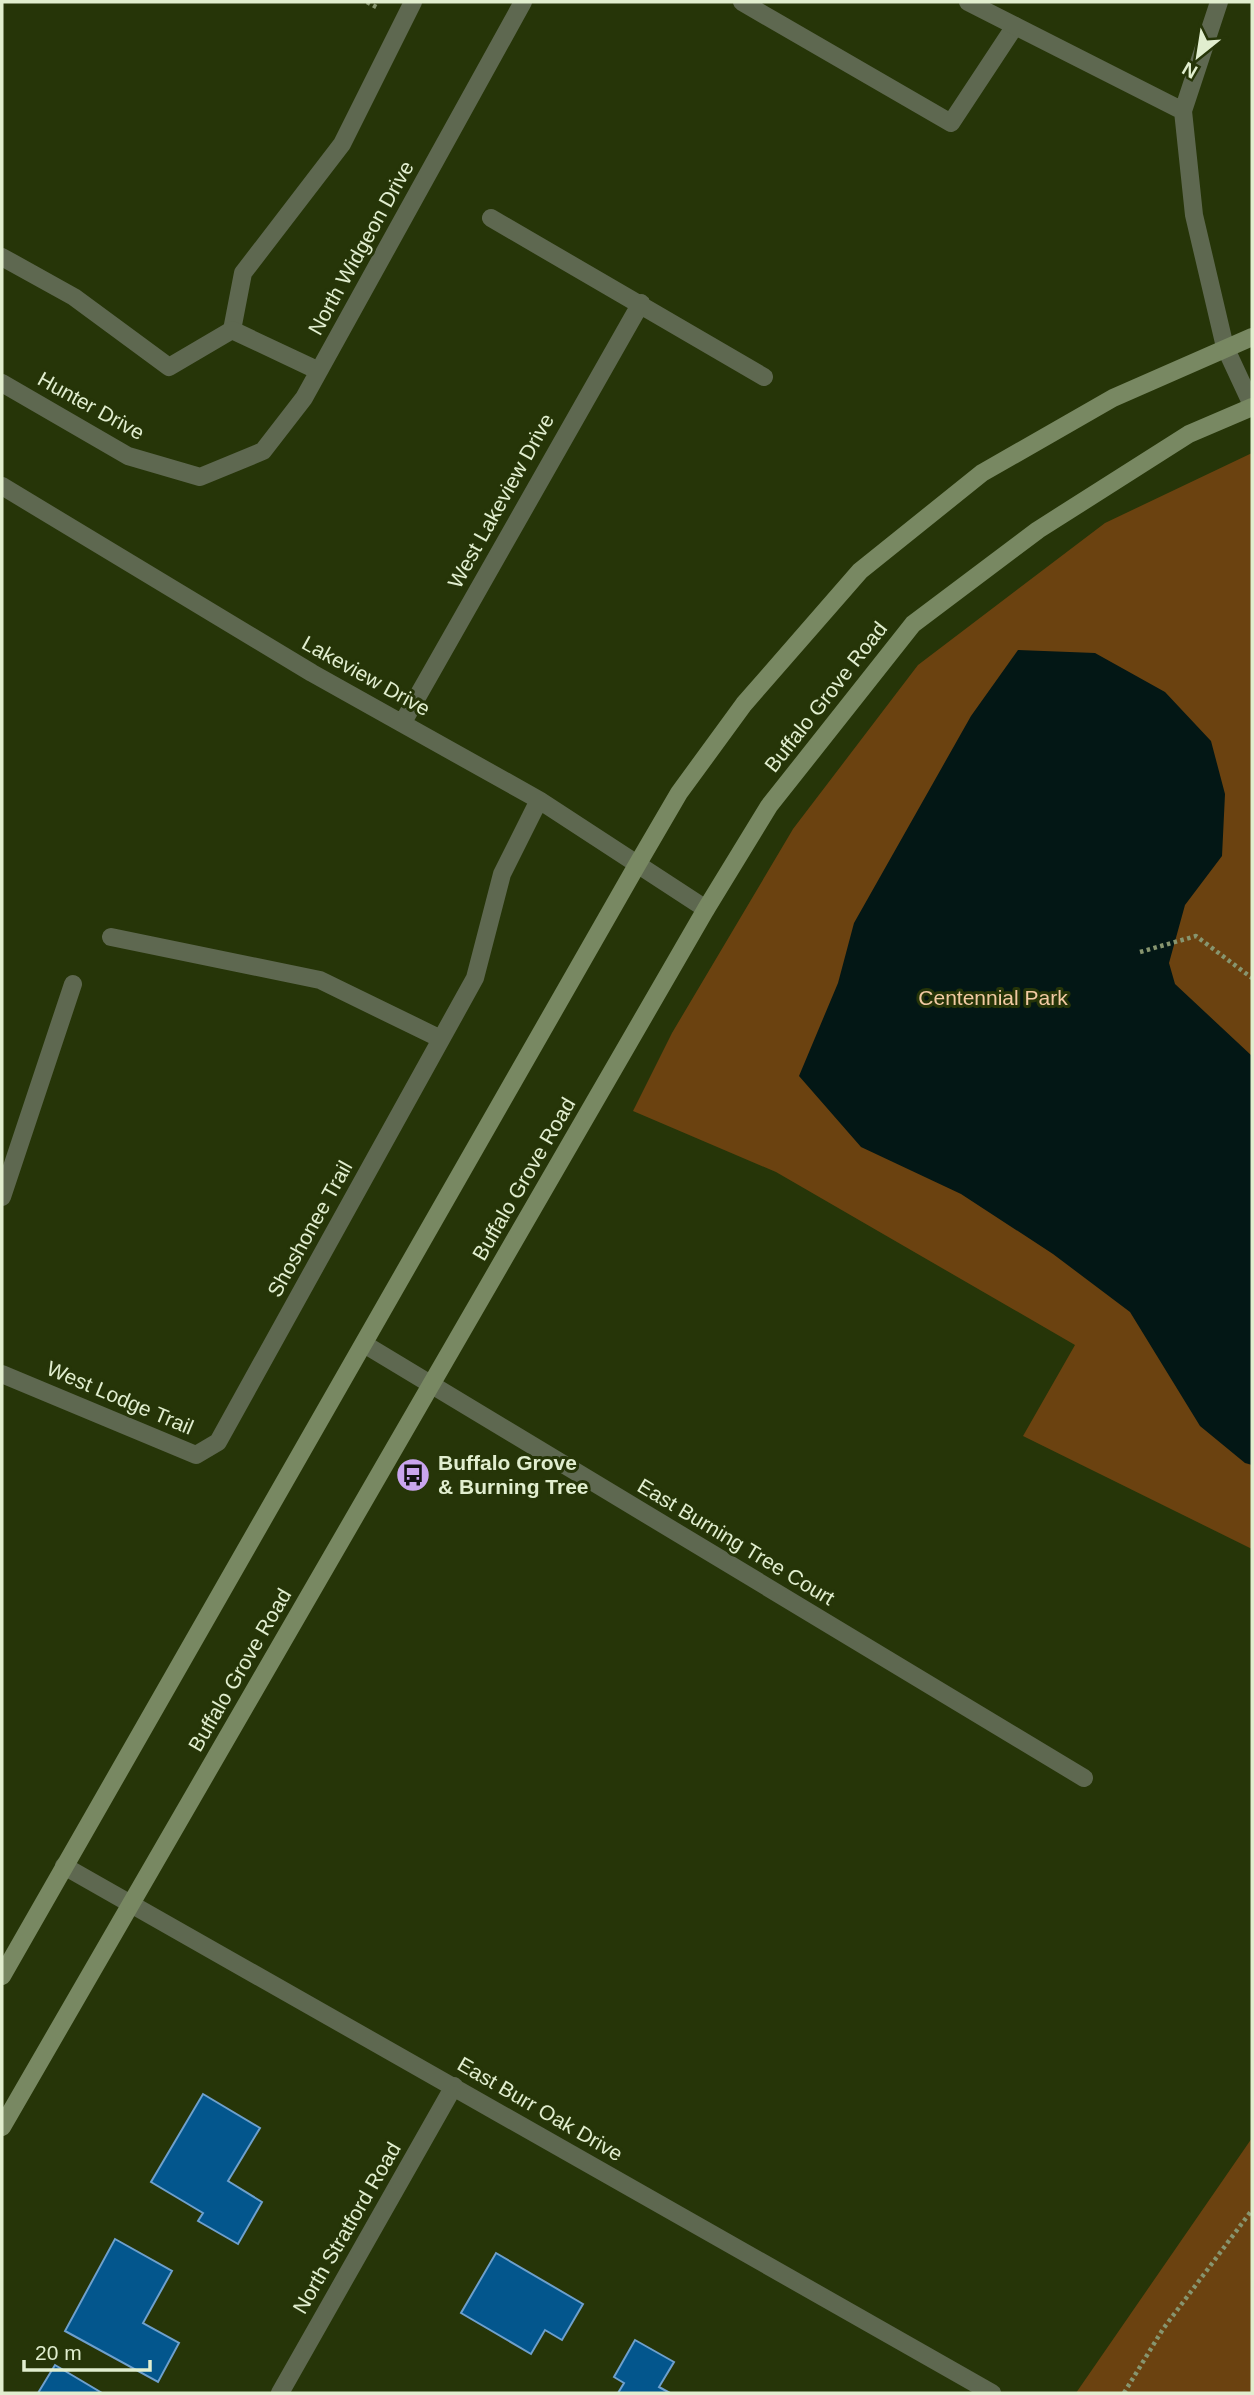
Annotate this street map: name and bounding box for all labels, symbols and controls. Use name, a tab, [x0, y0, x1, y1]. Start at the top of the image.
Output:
north arrow	[1163, 21, 1233, 91]
text: N	[1179, 58, 1201, 83]
street label: North Widgeon Drive	[303, 157, 418, 339]
street label: Hunter Drive	[34, 367, 148, 444]
street label: West Lakeview Drive	[443, 410, 558, 592]
street label: Buffalo Grove Road	[760, 617, 891, 776]
street label: Lakeview Drive	[298, 631, 434, 720]
park label: Centennial Park	[918, 986, 1068, 1009]
street label: Buffalo Grove Road	[468, 1093, 580, 1264]
street label: Shoshonee Trail	[263, 1157, 356, 1301]
street label: West Lodge Trail	[43, 1356, 197, 1439]
place label: Buffalo Grove & Burning Tree	[438, 1451, 589, 1498]
bus stop icon: Buffalo Grove & Burning Tree	[394, 1456, 432, 1494]
street label: East Burning Tree Court	[634, 1474, 839, 1610]
street label: Buffalo Grove Road	[184, 1584, 296, 1755]
street label: East Burr Oak Drive	[454, 2052, 627, 2165]
street label: North Stratford Road	[288, 2138, 405, 2317]
scale bar	[24, 2328, 150, 2372]
text: 20 m	[35, 2341, 82, 2364]

